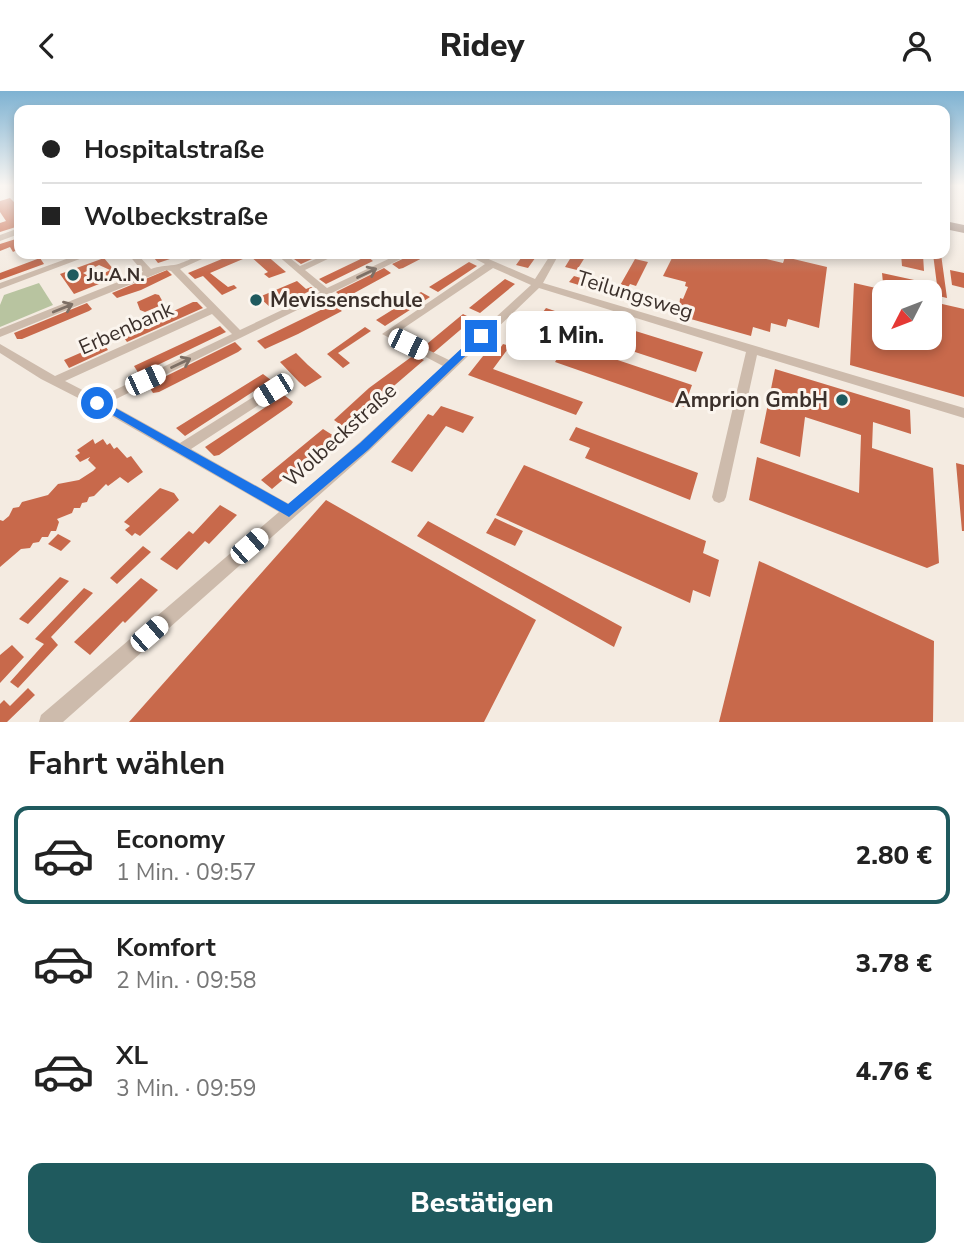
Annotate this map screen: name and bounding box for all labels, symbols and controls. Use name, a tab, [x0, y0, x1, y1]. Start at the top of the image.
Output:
text: Ridey	[440, 24, 524, 67]
icon: back	[28, 27, 66, 65]
icon: person	[898, 27, 936, 65]
text: Hospitalstraße	[84, 132, 264, 167]
text: Wolbeckstraße	[84, 199, 268, 234]
place label: Ju.A.N.	[86, 263, 145, 287]
street label: Teilungsweg	[573, 264, 697, 326]
one-way arrow	[356, 266, 377, 280]
marker: Ju.A.N.	[65, 267, 81, 283]
north arrow	[872, 280, 942, 350]
map controls	[872, 280, 942, 350]
place label: Mevissenschule	[270, 286, 423, 314]
marker: Mevissenschule	[248, 292, 264, 308]
street label: Erbenbank	[74, 294, 178, 361]
one-way arrow	[52, 300, 74, 313]
callout: 1 Min.	[505, 311, 635, 361]
route end	[465, 320, 497, 352]
text: 1 Min.	[538, 320, 604, 351]
car	[385, 325, 432, 363]
one-way arrow	[170, 355, 191, 369]
car	[122, 362, 169, 398]
car	[250, 370, 297, 410]
street label: Wolbeckstraße	[277, 377, 403, 493]
place label: Amprion GmbH	[675, 386, 828, 414]
route start	[81, 387, 113, 419]
marker: Amprion GmbH	[834, 392, 850, 408]
car	[227, 524, 272, 568]
car	[127, 612, 172, 656]
text: Fahrt wählen	[28, 742, 225, 785]
text: Economy	[116, 822, 225, 857]
icon: car	[32, 824, 95, 887]
text: 2.80 €	[856, 838, 932, 873]
text: 1 Min. · 09:57	[116, 857, 257, 888]
text: Komfort	[116, 930, 216, 965]
icon: car	[32, 932, 95, 995]
text: 3.78 €	[856, 946, 932, 981]
text: 2 Min. · 09:58	[116, 965, 257, 996]
text: XL	[116, 1038, 148, 1073]
icon: car	[32, 1040, 95, 1103]
text: 4.76 €	[856, 1054, 932, 1089]
text: 3 Min. · 09:59	[116, 1073, 257, 1104]
button: Bestätigen	[28, 1163, 936, 1243]

